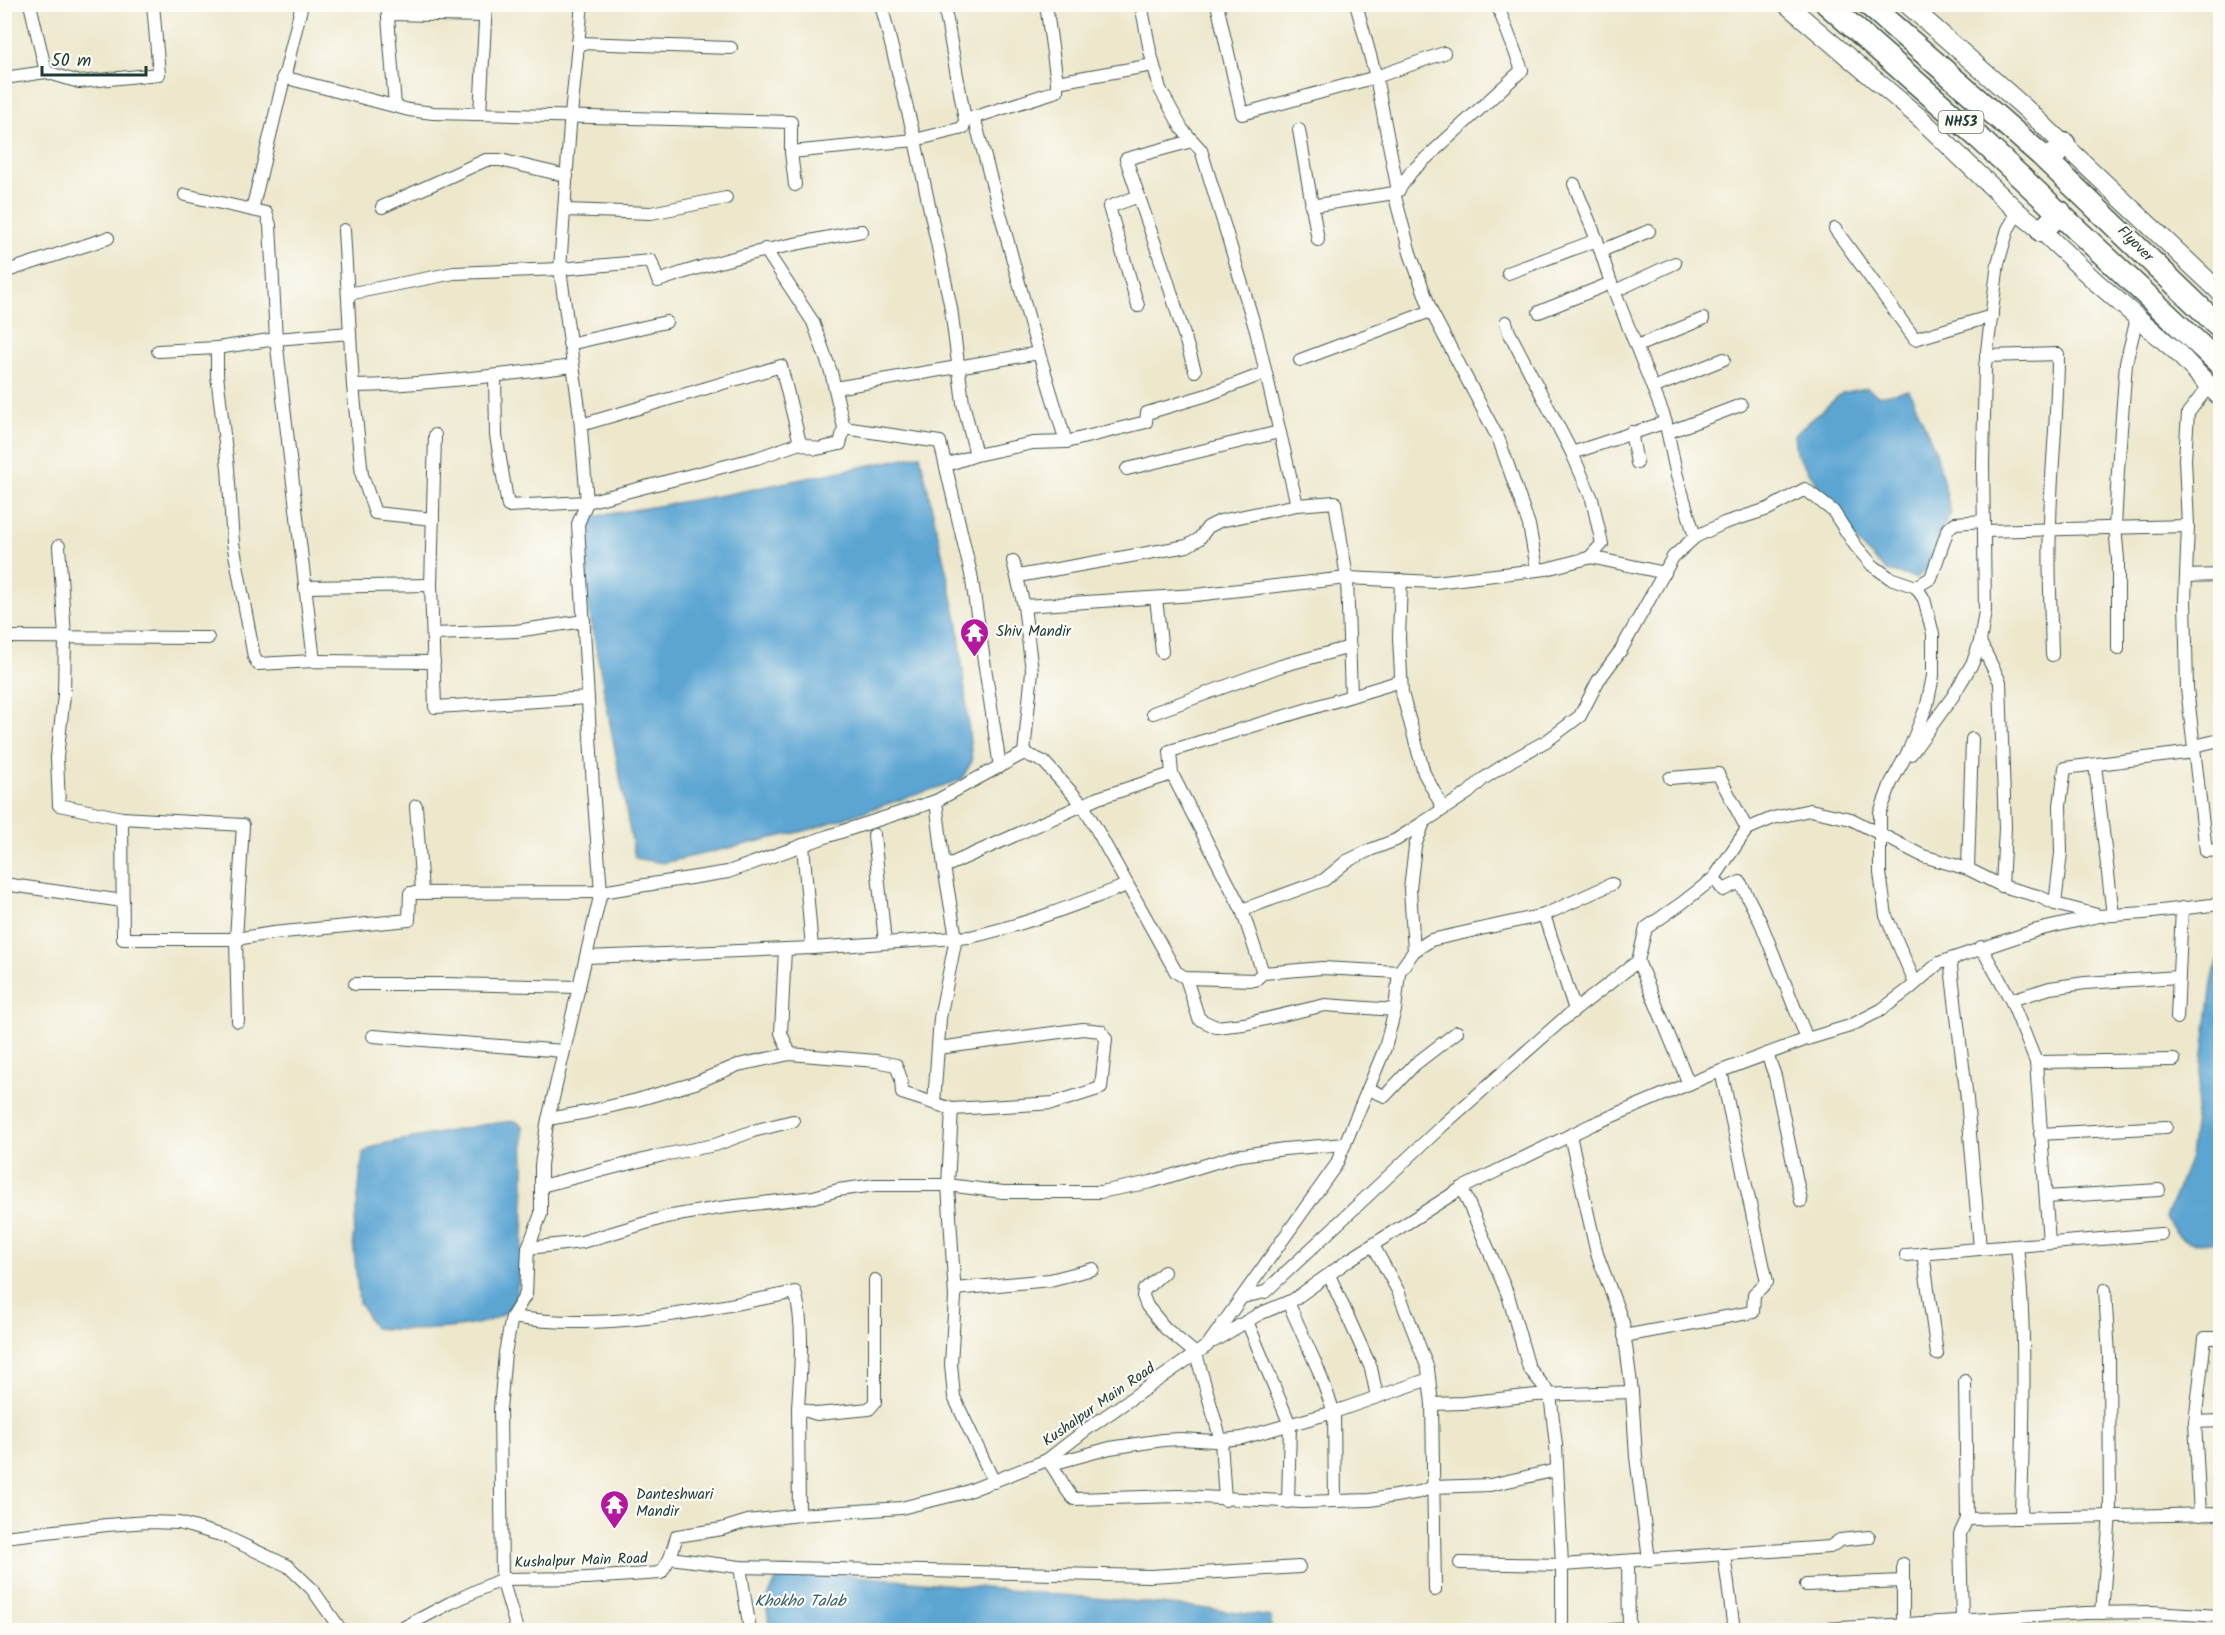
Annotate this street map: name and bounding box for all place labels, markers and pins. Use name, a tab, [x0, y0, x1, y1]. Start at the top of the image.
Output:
temple icon: Shiv Mandir	[959, 616, 991, 658]
place label: Shiv Mandir	[996, 620, 1072, 644]
place label: Danteshwari Mandir	[636, 1483, 715, 1524]
temple icon: Danteshwari Mandir	[599, 1488, 631, 1530]

